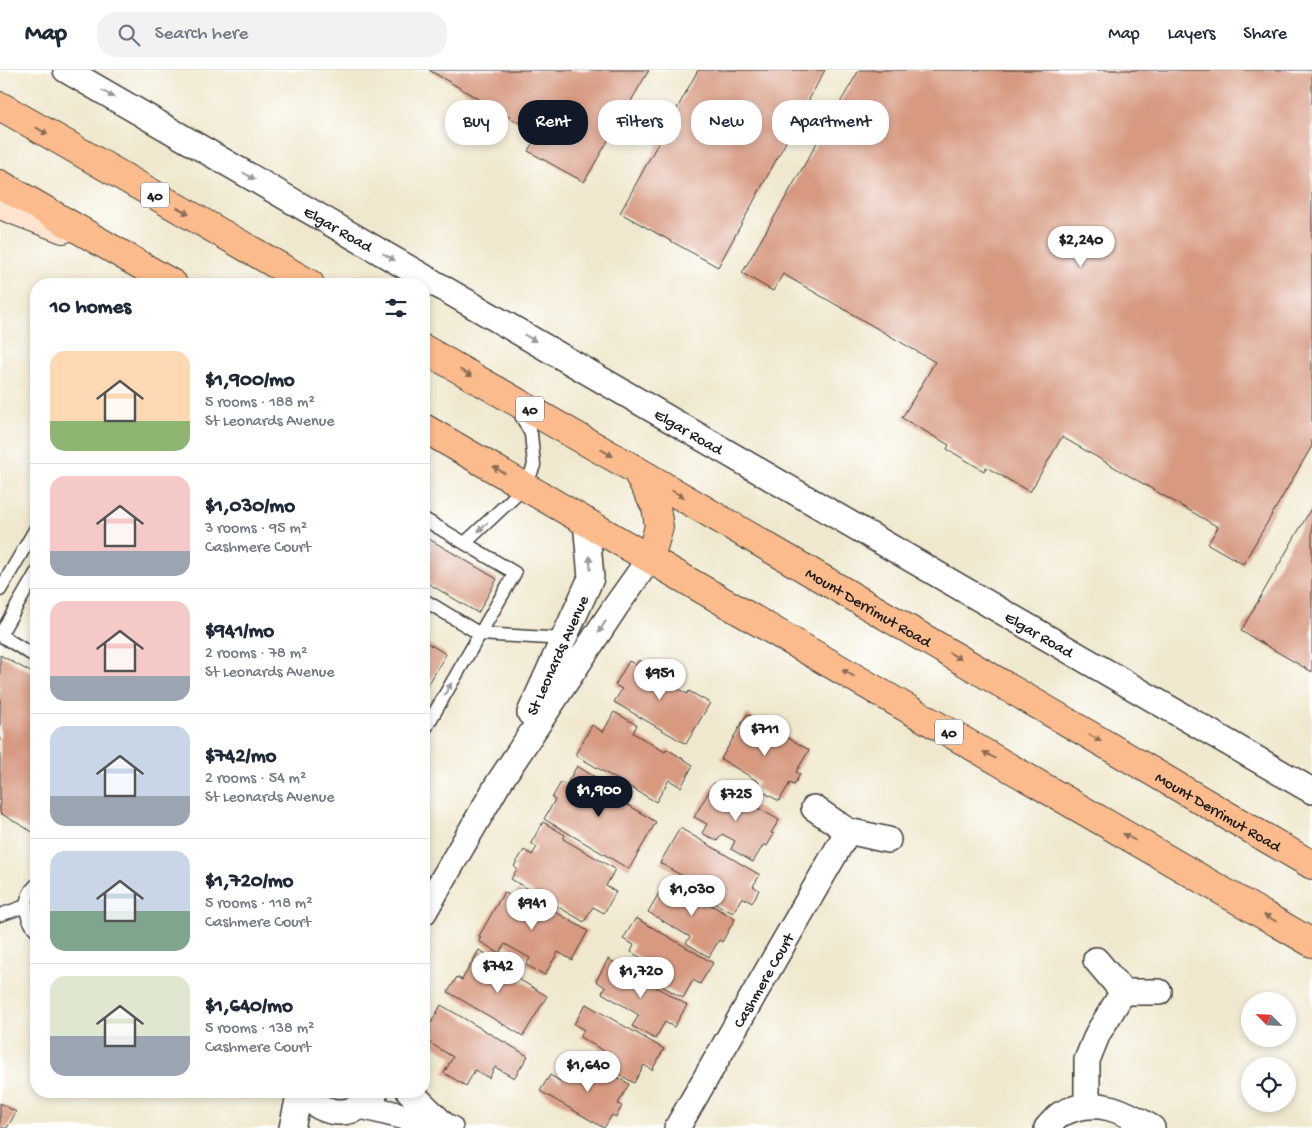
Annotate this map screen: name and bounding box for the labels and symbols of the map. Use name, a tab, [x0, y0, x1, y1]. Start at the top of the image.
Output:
one-way arrow	[101, 90, 114, 99]
one-way arrow	[36, 126, 49, 135]
one-way arrow	[242, 171, 255, 180]
road number: 40	[141, 182, 169, 208]
street label: Elgar Road	[299, 204, 376, 259]
one-way arrow	[177, 207, 190, 216]
pin: $2,240	[1040, 226, 1122, 268]
one-way arrow	[382, 253, 397, 261]
one-way arrow	[523, 334, 536, 343]
one-way arrow	[459, 368, 473, 377]
road number: 40	[516, 396, 544, 422]
street label: Elgar Road	[650, 406, 726, 462]
one-way arrow	[601, 449, 614, 458]
one-way arrow	[492, 466, 505, 475]
one-way arrow	[672, 490, 685, 499]
one-way arrow	[477, 521, 489, 533]
one-way arrow	[586, 554, 594, 570]
street label: Mount Derrimut Road	[801, 565, 935, 654]
street label: St Leonards Avenue	[524, 592, 595, 719]
street label: Elgar Road	[1000, 609, 1077, 665]
one-way arrow	[598, 620, 607, 634]
one-way arrow	[948, 652, 961, 661]
pin: $951	[630, 658, 690, 701]
one-way arrow	[842, 669, 855, 678]
one-way arrow	[444, 682, 453, 695]
pin: $711	[735, 714, 795, 757]
road number: 40	[935, 720, 963, 744]
one-way arrow	[1088, 734, 1101, 743]
one-way arrow	[982, 751, 995, 760]
street label: Mount Derrimut Road	[1151, 769, 1285, 858]
pin: $1,900	[558, 776, 640, 818]
pin: $725	[706, 780, 766, 822]
one-way arrow	[1123, 832, 1136, 841]
pin: $1,030	[651, 874, 733, 917]
pin: $941	[502, 888, 562, 931]
one-way arrow	[1263, 914, 1276, 923]
street label: Cashmere Court	[731, 930, 801, 1032]
pin: $742	[468, 952, 528, 994]
pin: $1,720	[600, 956, 682, 999]
north arrow	[1241, 992, 1296, 1048]
pin: $1,640	[547, 1050, 629, 1093]

